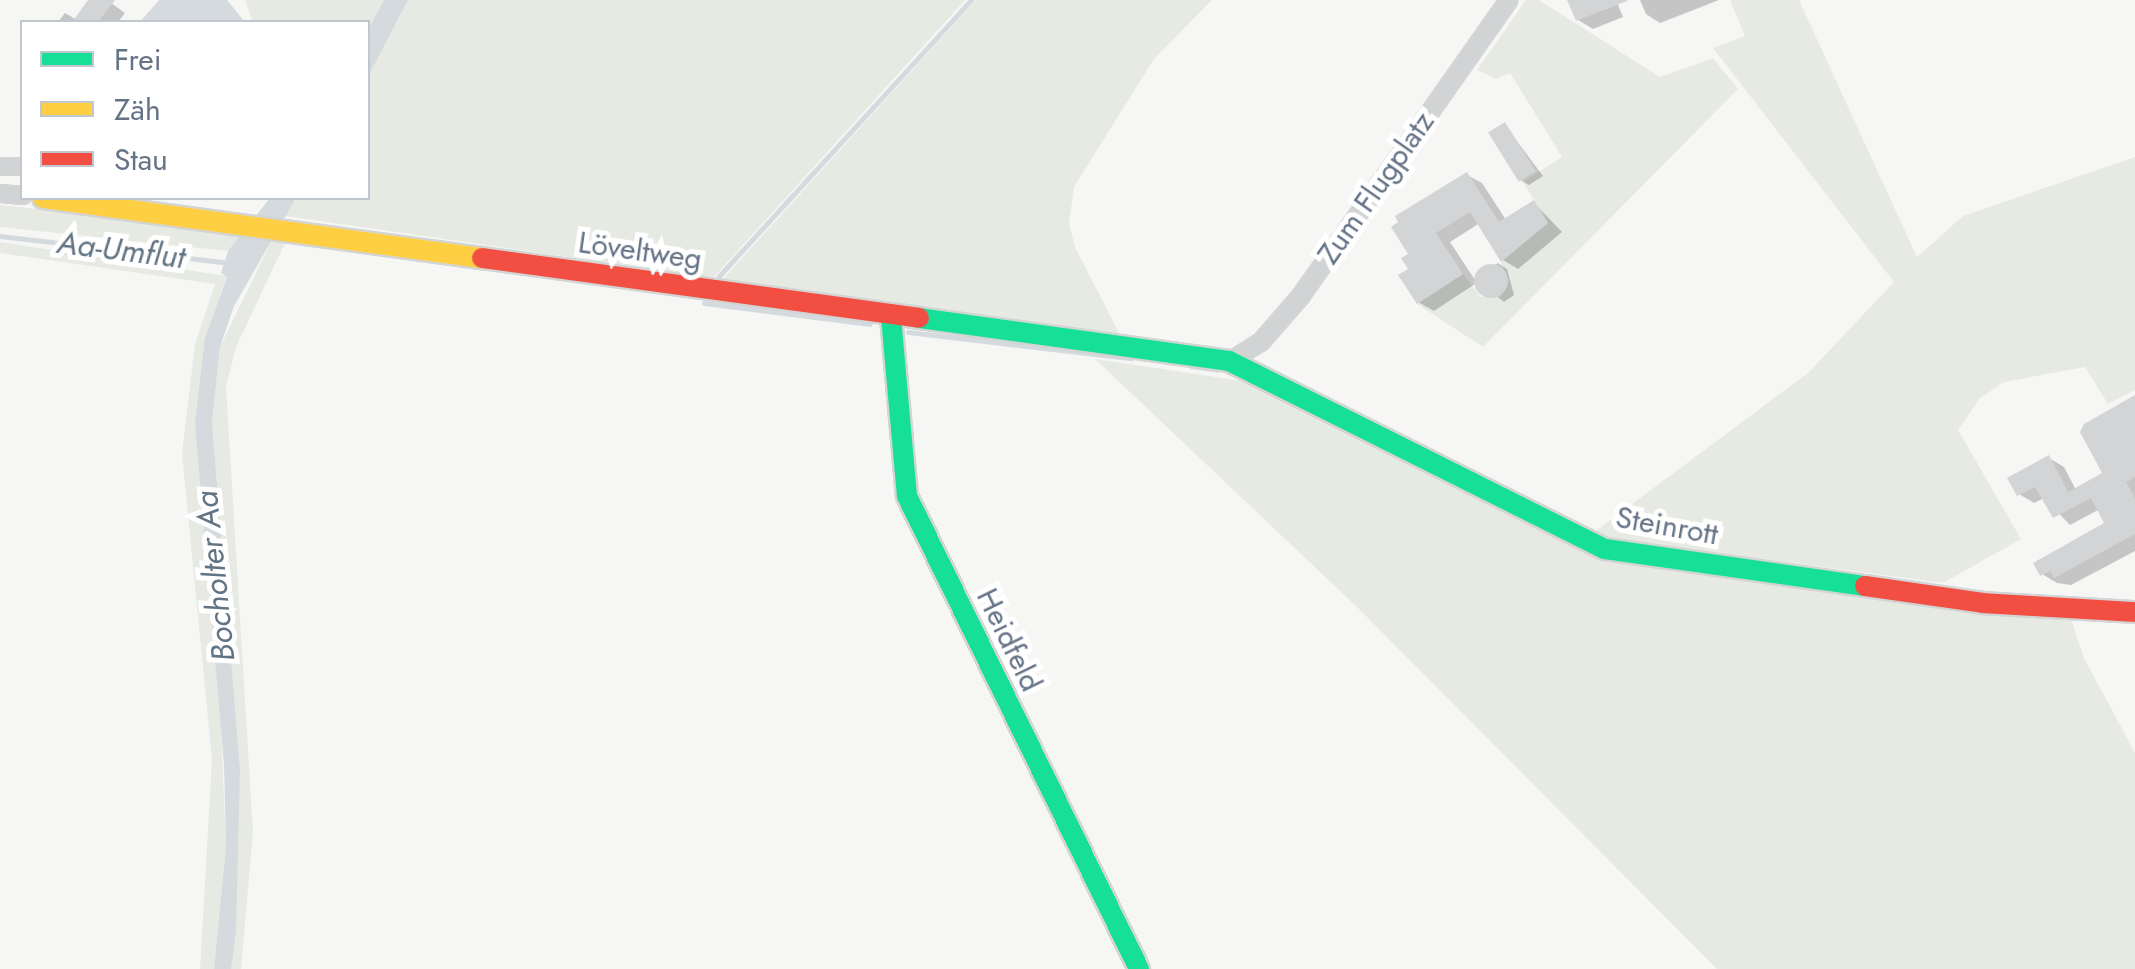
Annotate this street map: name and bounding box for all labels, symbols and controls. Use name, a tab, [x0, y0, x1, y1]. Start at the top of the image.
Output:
legend	[20, 20, 370, 200]
text: Frei	[114, 38, 162, 81]
text: Zäh	[114, 88, 161, 131]
street label: Zum Flugplatz	[1310, 105, 1442, 271]
text: Stau	[114, 138, 168, 181]
water label: Aa-Umflut	[55, 223, 187, 277]
street label: Löveltweg	[576, 225, 704, 277]
water label: Bocholter Aa	[187, 489, 243, 663]
street label: Steinrott	[1613, 499, 1721, 553]
street label: Heidfeld	[969, 583, 1049, 697]

